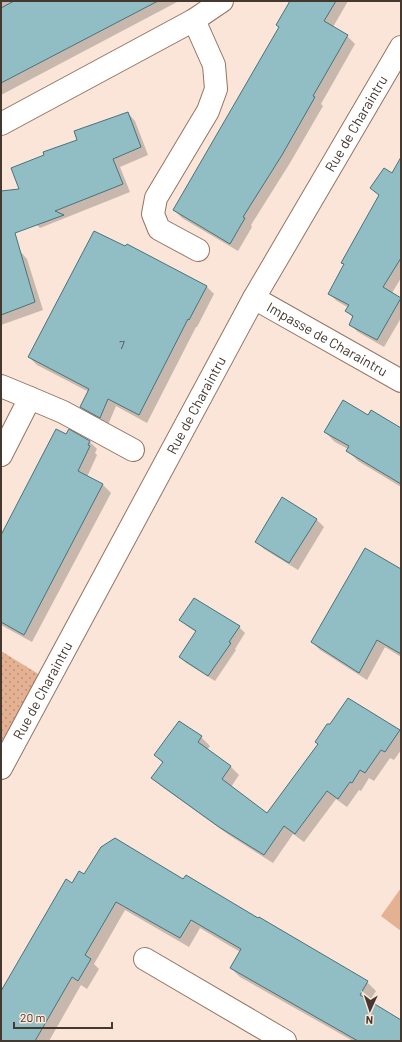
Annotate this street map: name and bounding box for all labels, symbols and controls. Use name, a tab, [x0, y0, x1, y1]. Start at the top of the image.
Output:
street label: Rue de Charaintru	[321, 72, 391, 174]
street label: Impasse de Charaintru	[264, 298, 391, 380]
house number: 7	[119, 337, 125, 351]
street label: Rue de Charaintru	[163, 353, 229, 457]
street label: Rue de Charaintru	[9, 638, 75, 742]
north arrow	[350, 990, 390, 1030]
scale bar	[14, 1004, 112, 1030]
text: 20 m	[20, 1010, 46, 1024]
text: N	[365, 1014, 373, 1027]

